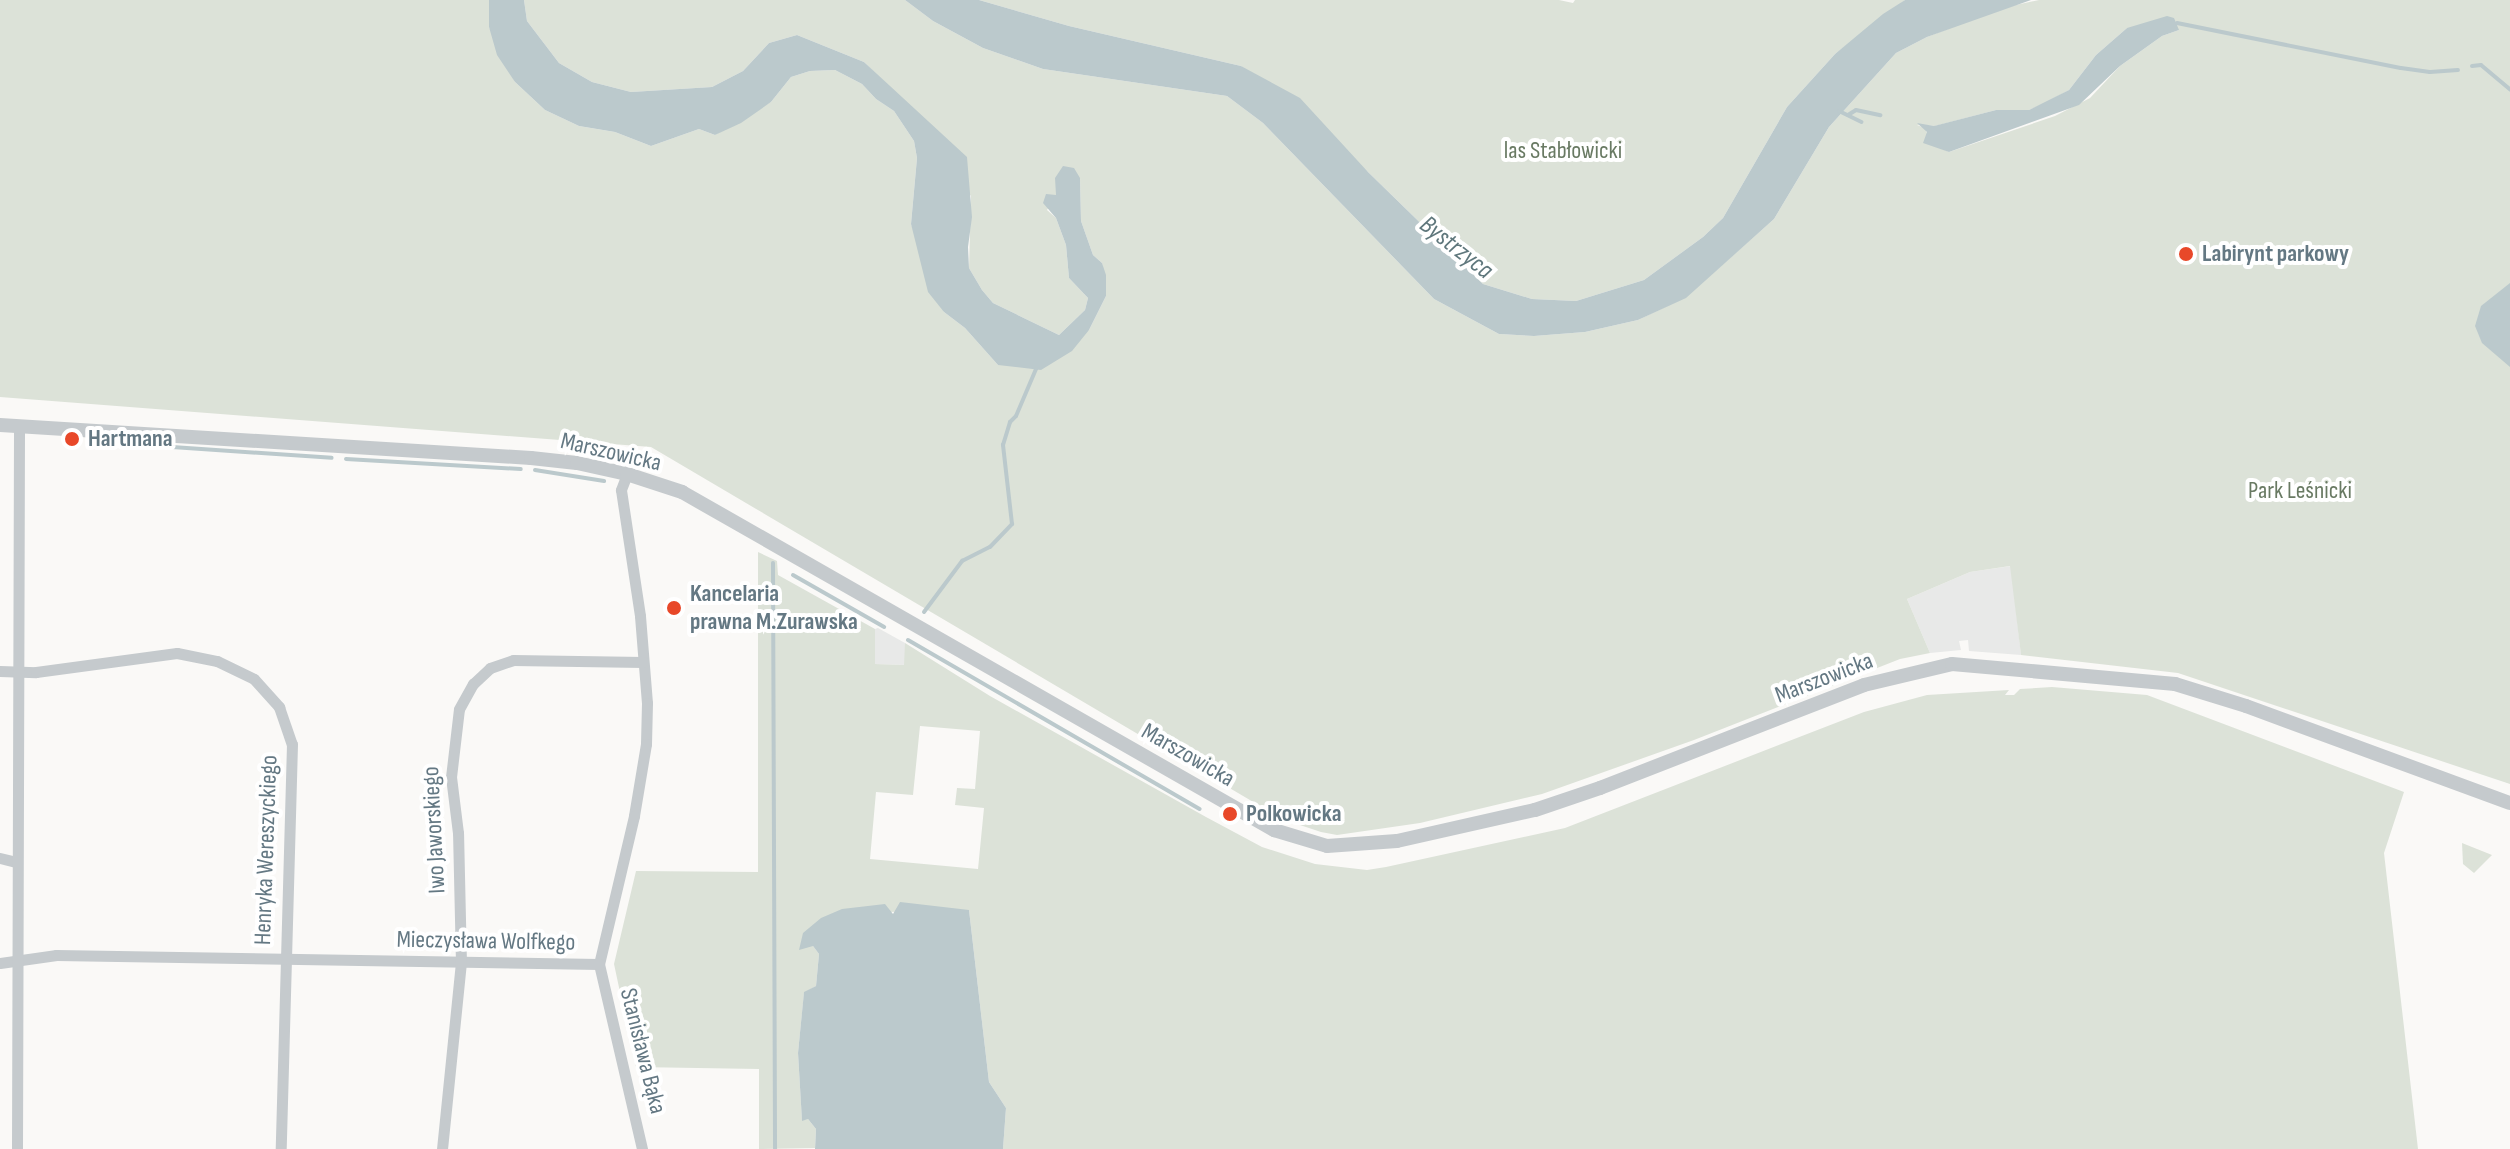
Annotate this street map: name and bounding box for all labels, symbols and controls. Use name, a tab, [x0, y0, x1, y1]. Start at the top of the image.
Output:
park label: las Stabłowicki	[1504, 137, 1622, 165]
water label: Bystrzyca	[1413, 210, 1499, 286]
place label: Labirynt parkowy	[2202, 240, 2349, 268]
marker: Labirynt parkowy	[2177, 245, 2195, 263]
place label: Hartmana	[88, 425, 173, 453]
street label: Marszowicka	[558, 426, 664, 478]
marker: Hartmana	[63, 430, 81, 448]
park label: Park Leśnicki	[2248, 477, 2352, 505]
place label: Kancelaria prawna M.Zurawska	[690, 580, 858, 636]
marker: Kancelaria prawna M.Zurawska	[665, 599, 683, 617]
street label: Marszowicka	[1771, 646, 1877, 710]
street label: Marszowicka	[1136, 717, 1240, 793]
street label: Henryka Wereszyckiego	[248, 754, 284, 946]
street label: Iwo Jaworskiego	[416, 766, 452, 894]
place label: Polkowicka	[1246, 800, 1342, 828]
marker: Polkowicka	[1221, 805, 1239, 823]
street label: Mieczysława Wolfkego	[396, 925, 576, 957]
street label: Stanisława Bąka	[614, 985, 672, 1117]

